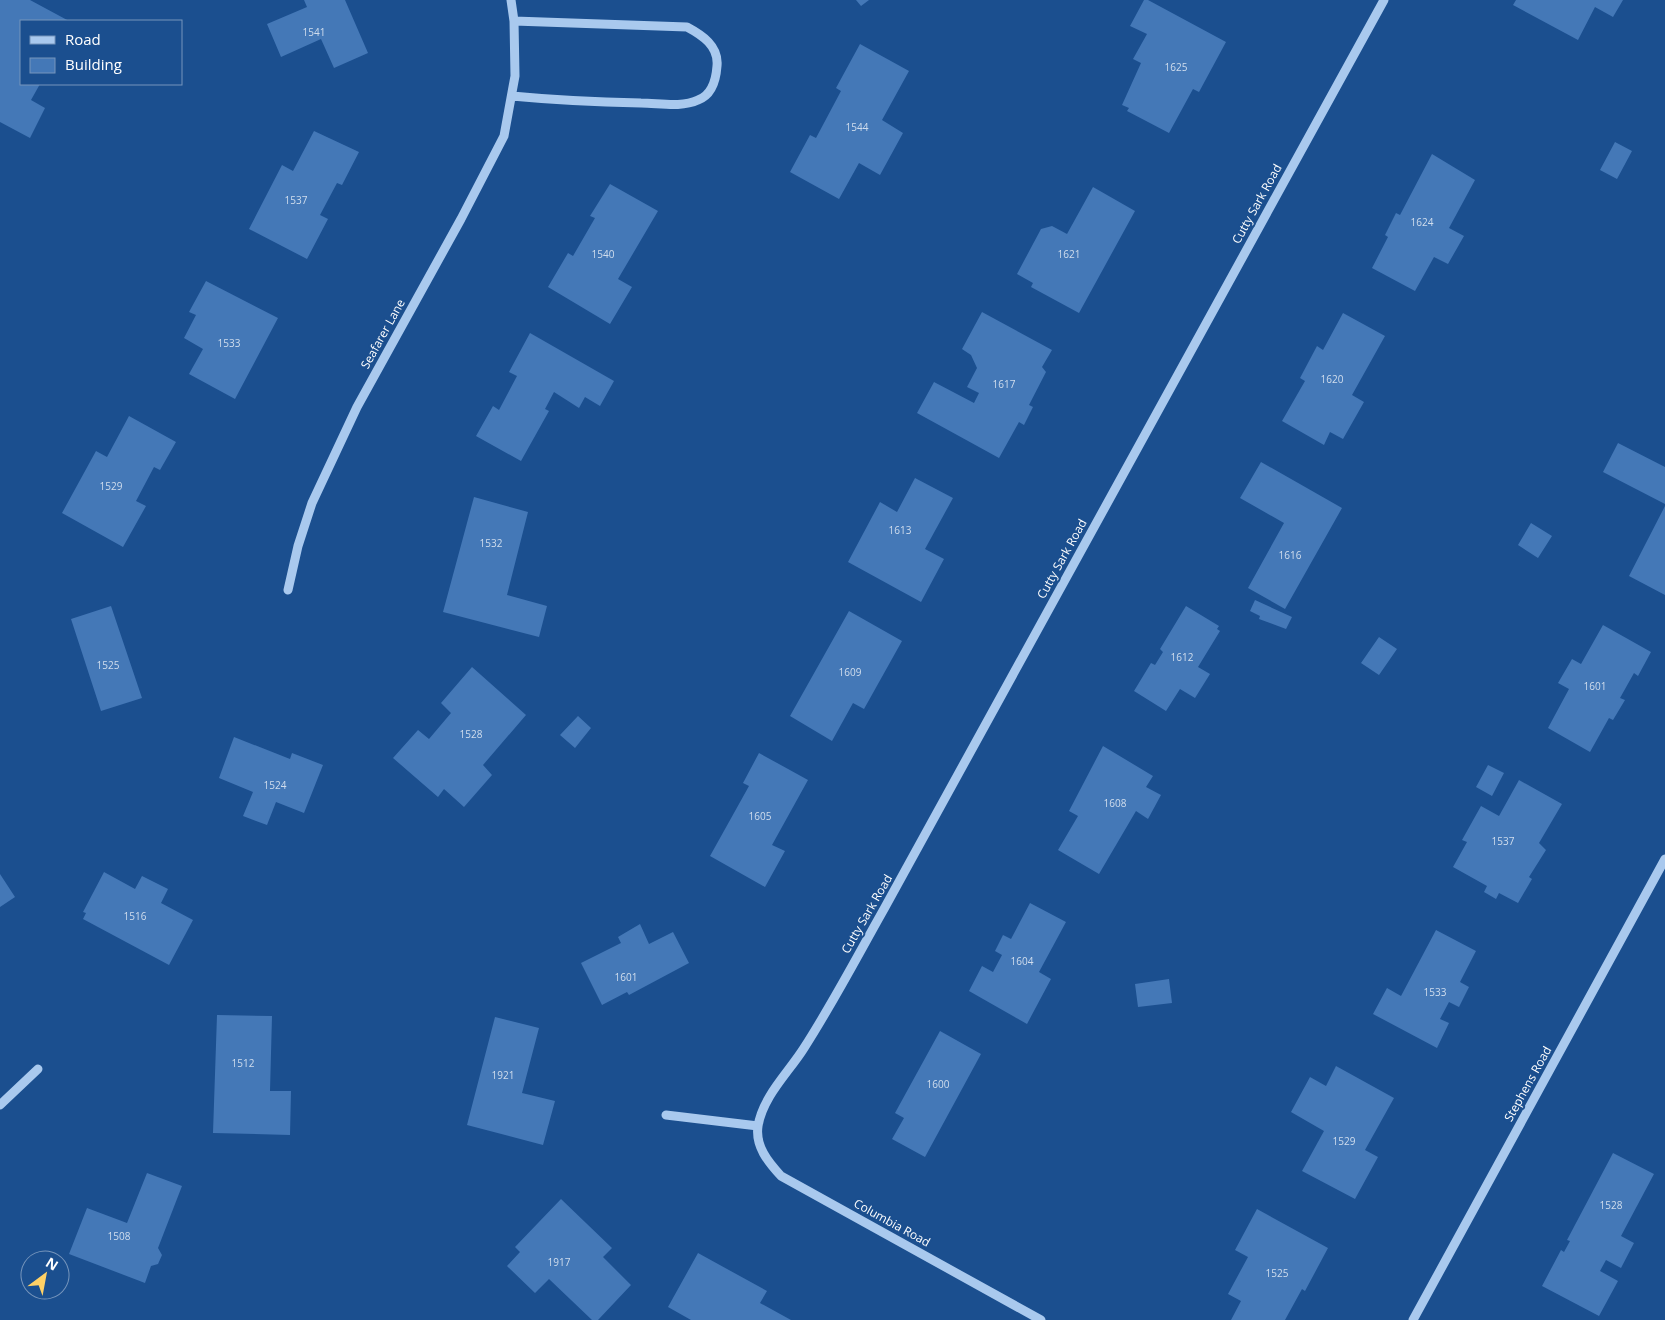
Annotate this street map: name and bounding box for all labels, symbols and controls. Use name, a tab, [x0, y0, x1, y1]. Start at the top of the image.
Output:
legend	[20, 20, 182, 85]
house number: 1541	[303, 25, 325, 39]
text: Road	[65, 29, 101, 49]
text: Building	[65, 54, 122, 74]
house number: 1625	[1165, 60, 1188, 74]
house number: 1544	[846, 120, 869, 134]
street label: Cutty Sark Road	[1228, 161, 1286, 247]
house number: 1537	[285, 193, 308, 207]
house number: 1624	[1411, 215, 1434, 229]
house number: 1540	[592, 247, 615, 261]
house number: 1621	[1058, 247, 1080, 261]
street label: Seafarer Lane	[356, 296, 409, 372]
house number: 1533	[218, 336, 241, 350]
house number: 1620	[1321, 372, 1344, 386]
house number: 1617	[993, 377, 1016, 391]
house number: 1529	[100, 479, 123, 493]
street label: Cutty Sark Road	[1033, 516, 1091, 602]
house number: 1613	[889, 523, 912, 537]
house number: 1532	[480, 536, 503, 550]
house number: 1616	[1279, 548, 1302, 562]
house number: 1612	[1171, 650, 1194, 664]
house number: 1525	[97, 658, 120, 672]
house number: 1609	[839, 665, 862, 679]
house number: 1601	[1584, 679, 1606, 693]
house number: 1528	[460, 727, 483, 741]
house number: 1524	[264, 778, 287, 792]
house number: 1608	[1104, 796, 1127, 810]
house number: 1605	[749, 809, 772, 823]
house number: 1537	[1492, 834, 1515, 848]
street label: Cutty Sark Road	[837, 871, 896, 956]
house number: 1516	[124, 909, 147, 923]
house number: 1604	[1011, 954, 1034, 968]
house number: 1601	[615, 970, 637, 984]
house number: 1533	[1424, 985, 1447, 999]
street label: Stephens Road	[1500, 1043, 1555, 1125]
house number: 1512	[232, 1056, 255, 1070]
house number: 1921	[492, 1068, 514, 1082]
house number: 1600	[927, 1077, 950, 1091]
house number: 1529	[1333, 1134, 1356, 1148]
street label: Columbia Road	[851, 1195, 934, 1251]
house number: 1528	[1600, 1198, 1623, 1212]
house number: 1508	[108, 1229, 131, 1243]
north arrow	[20, 1250, 70, 1300]
text: N	[42, 1252, 62, 1275]
house number: 1917	[548, 1255, 571, 1269]
house number: 1525	[1266, 1266, 1289, 1280]

